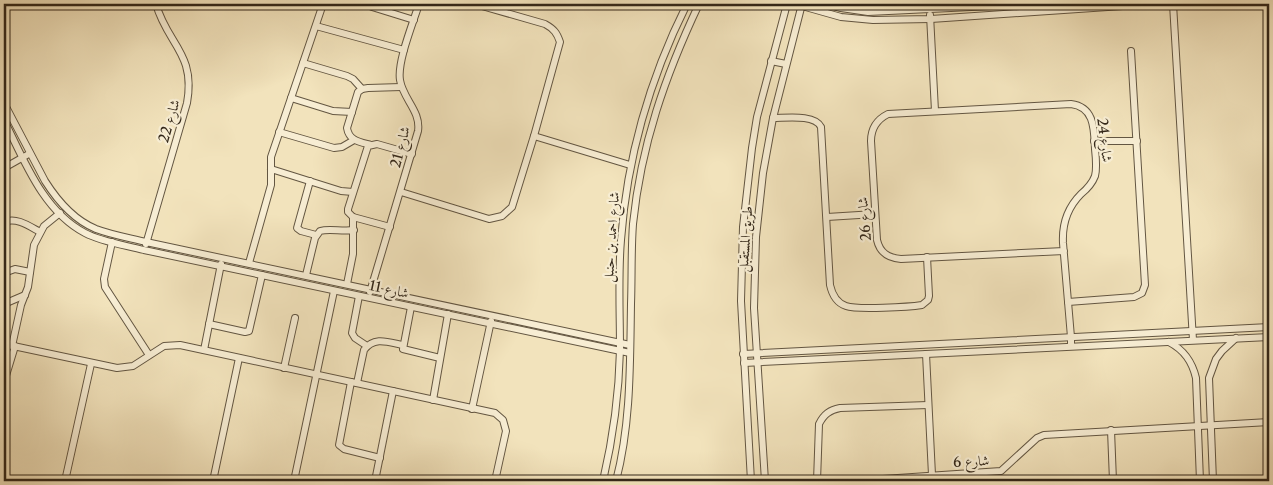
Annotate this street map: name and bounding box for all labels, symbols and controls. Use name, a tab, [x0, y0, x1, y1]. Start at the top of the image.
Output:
street label: شارع 22	[154, 97, 187, 146]
street label: شارع 24	[1090, 117, 1117, 163]
street label: شارع 21	[386, 124, 417, 170]
street label: شارع احمد بن حنبل	[599, 191, 626, 283]
street label: شارع 26	[853, 196, 878, 242]
street label: طريق المستقبل	[734, 205, 758, 273]
street label: شارع 11	[367, 276, 410, 305]
street label: شارع 6	[952, 451, 990, 474]

